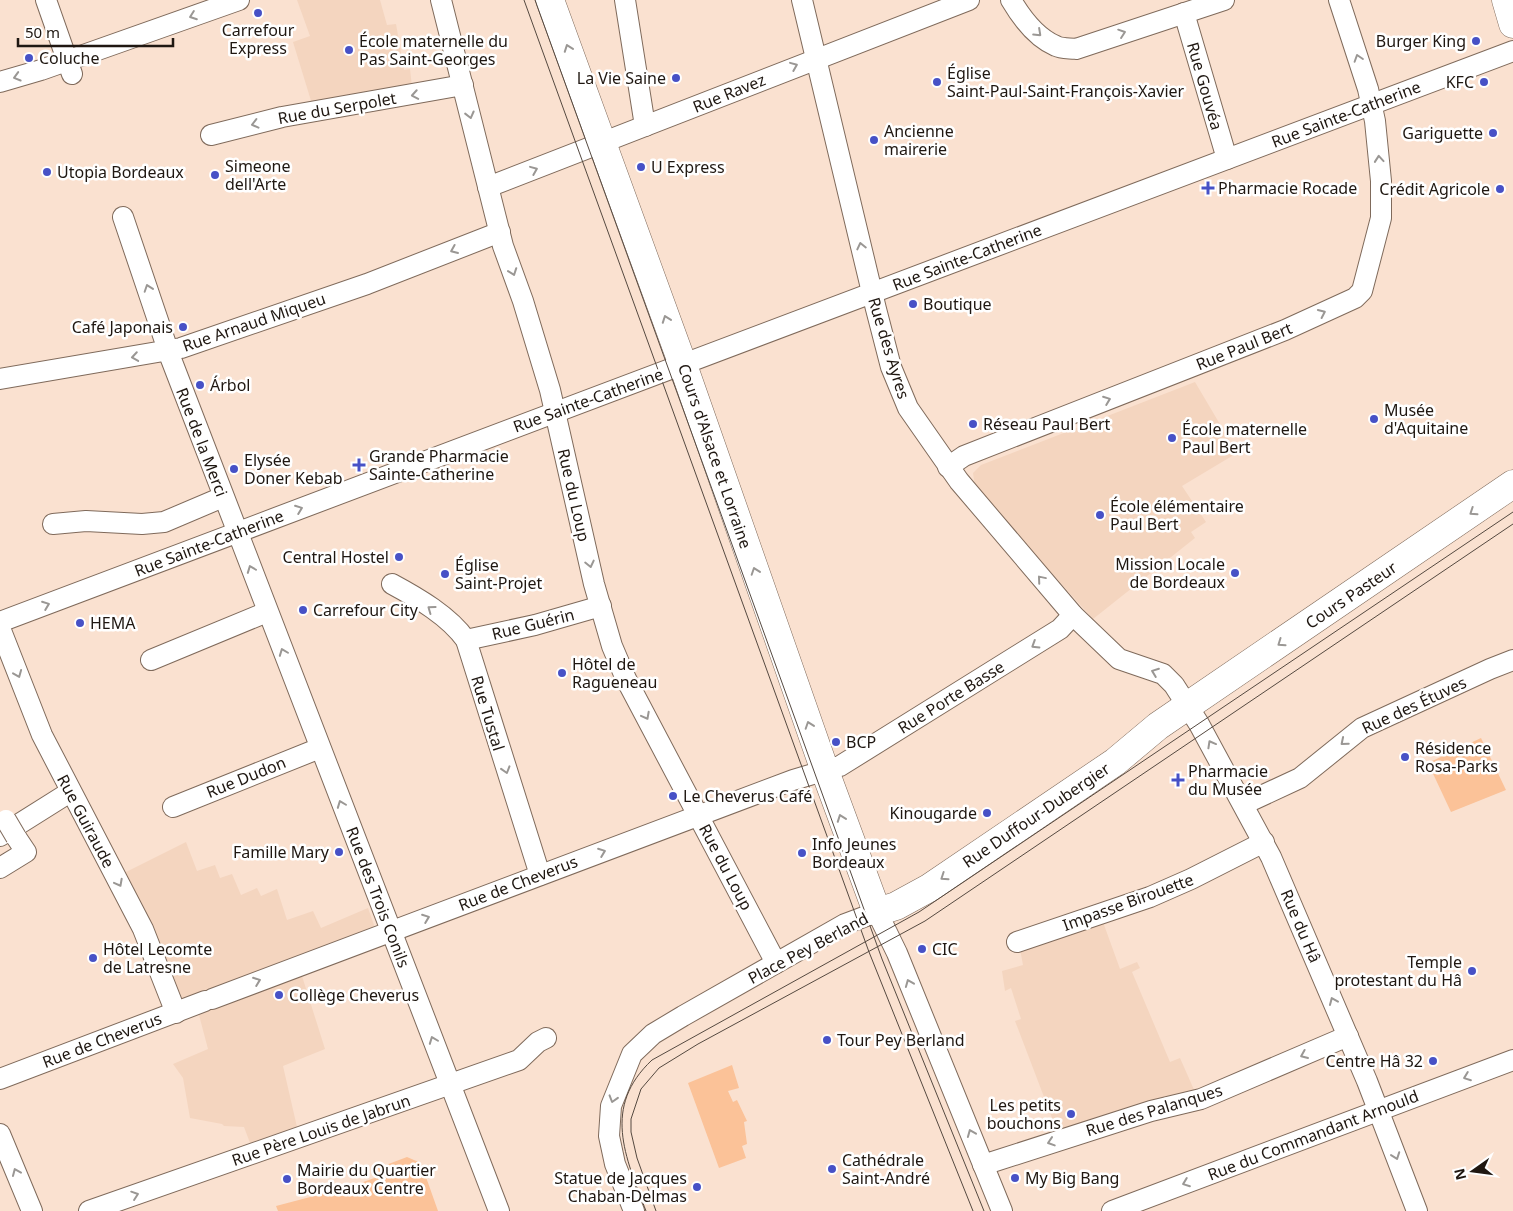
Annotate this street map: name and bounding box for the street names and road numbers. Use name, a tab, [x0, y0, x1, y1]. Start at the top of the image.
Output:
street label: Rue Gouvéa	[1182, 40, 1228, 132]
street label: Rue Ravez	[689, 68, 769, 118]
street label: Rue Sainte-Catherine	[1268, 75, 1424, 153]
street label: Rue du Serpolet	[276, 87, 398, 129]
street label: Rue Sainte-Catherine	[889, 218, 1045, 296]
street label: Rue Arnaud Miqueu	[180, 287, 328, 357]
street label: Rue des Ayres	[863, 295, 915, 401]
street label: Rue Paul Bert	[1193, 317, 1295, 375]
street label: Cours d'Alsace et Lorraine	[673, 361, 757, 551]
street label: Rue Sainte-Catherine	[510, 363, 666, 437]
street label: Rue de la Merci	[171, 384, 233, 500]
street label: Rue du Loup	[553, 446, 595, 544]
street label: Rue Sainte-Catherine	[131, 504, 287, 582]
street label: Cours Pasteur	[1301, 556, 1401, 634]
street label: Rue Guérin	[489, 603, 577, 645]
street label: Rue Porte Basse	[894, 655, 1008, 739]
street label: Rue des Étuves	[1358, 671, 1470, 739]
street label: Rue Tustal	[466, 673, 510, 753]
street label: Rue Dudon	[203, 751, 289, 803]
street label: Rue Duffour-Dubergier	[958, 757, 1114, 873]
street label: Rue Guiraude	[52, 770, 120, 872]
street label: Rue du Loup	[694, 820, 758, 914]
street label: Rue des Trois Conils	[341, 823, 415, 971]
street label: Rue de Cheverus	[455, 850, 581, 916]
street label: Impasse Birouette	[1060, 868, 1196, 936]
street label: Rue du Hâ	[1276, 886, 1326, 966]
street label: Place Pey Berland	[744, 907, 872, 989]
street label: Rue de Cheverus	[39, 1007, 165, 1073]
street label: Rue des Palanques	[1083, 1079, 1225, 1141]
street label: Rue du Commandant Arnould	[1204, 1085, 1422, 1185]
street label: Rue Père Louis de Jabrun	[229, 1089, 413, 1171]

